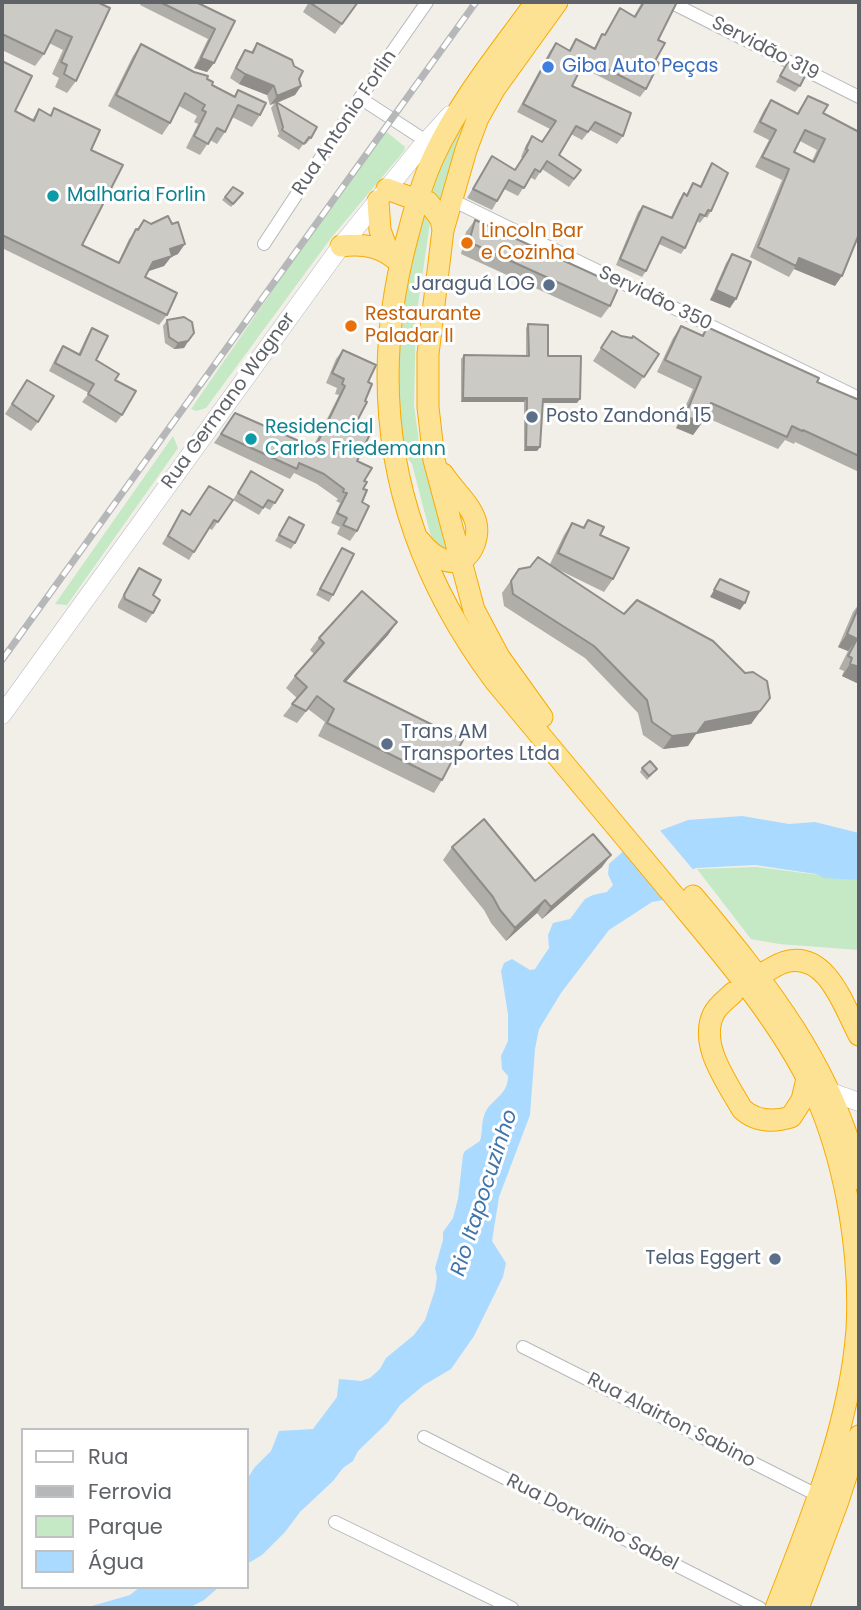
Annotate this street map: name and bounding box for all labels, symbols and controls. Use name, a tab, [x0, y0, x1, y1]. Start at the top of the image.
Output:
street label: Servidão 319	[707, 12, 823, 86]
street label: Rua Antonio Forlin	[288, 46, 402, 200]
place label: Giba Auto Peças	[562, 56, 718, 78]
marker: Giba Auto Peças	[540, 59, 556, 75]
place label: Malharia Forlin	[67, 185, 206, 207]
marker: Malharia Forlin	[45, 188, 61, 204]
place label: Lincoln Bar e Cozinha	[481, 221, 583, 265]
marker: Lincoln Bar e Cozinha	[459, 235, 475, 251]
street label: Servidão 350	[595, 262, 715, 336]
place label: Jaraguá LOG	[411, 274, 535, 296]
marker: Jaraguá LOG	[541, 277, 557, 293]
place label: Restaurante Paladar II	[365, 304, 481, 348]
street label: Rua Germano Wagner	[157, 308, 301, 494]
marker: Restaurante Paladar II	[343, 318, 359, 334]
place label: Posto Zandoná 15	[546, 406, 712, 428]
marker: Posto Zandoná 15	[524, 409, 540, 425]
place label: Residencial Carlos Friedemann	[265, 417, 446, 461]
marker: Residencial Carlos Friedemann	[243, 431, 259, 447]
place label: Trans AM Transportes Ltda	[401, 722, 560, 766]
marker: Trans AM Transportes Ltda	[379, 736, 395, 752]
water label: Rio Itapocuzinho	[446, 1107, 524, 1279]
place label: Telas Eggert	[645, 1248, 761, 1270]
marker: Telas Eggert	[767, 1251, 783, 1267]
street label: Rua Alairton Sabino	[583, 1369, 759, 1473]
legend	[21, 1428, 248, 1589]
text: Rua	[88, 1442, 128, 1471]
street label: Rua Dorvalino Sabel	[502, 1470, 682, 1576]
text: Ferrovia	[88, 1477, 172, 1506]
text: Parque	[88, 1512, 163, 1541]
text: Água	[88, 1547, 144, 1576]

